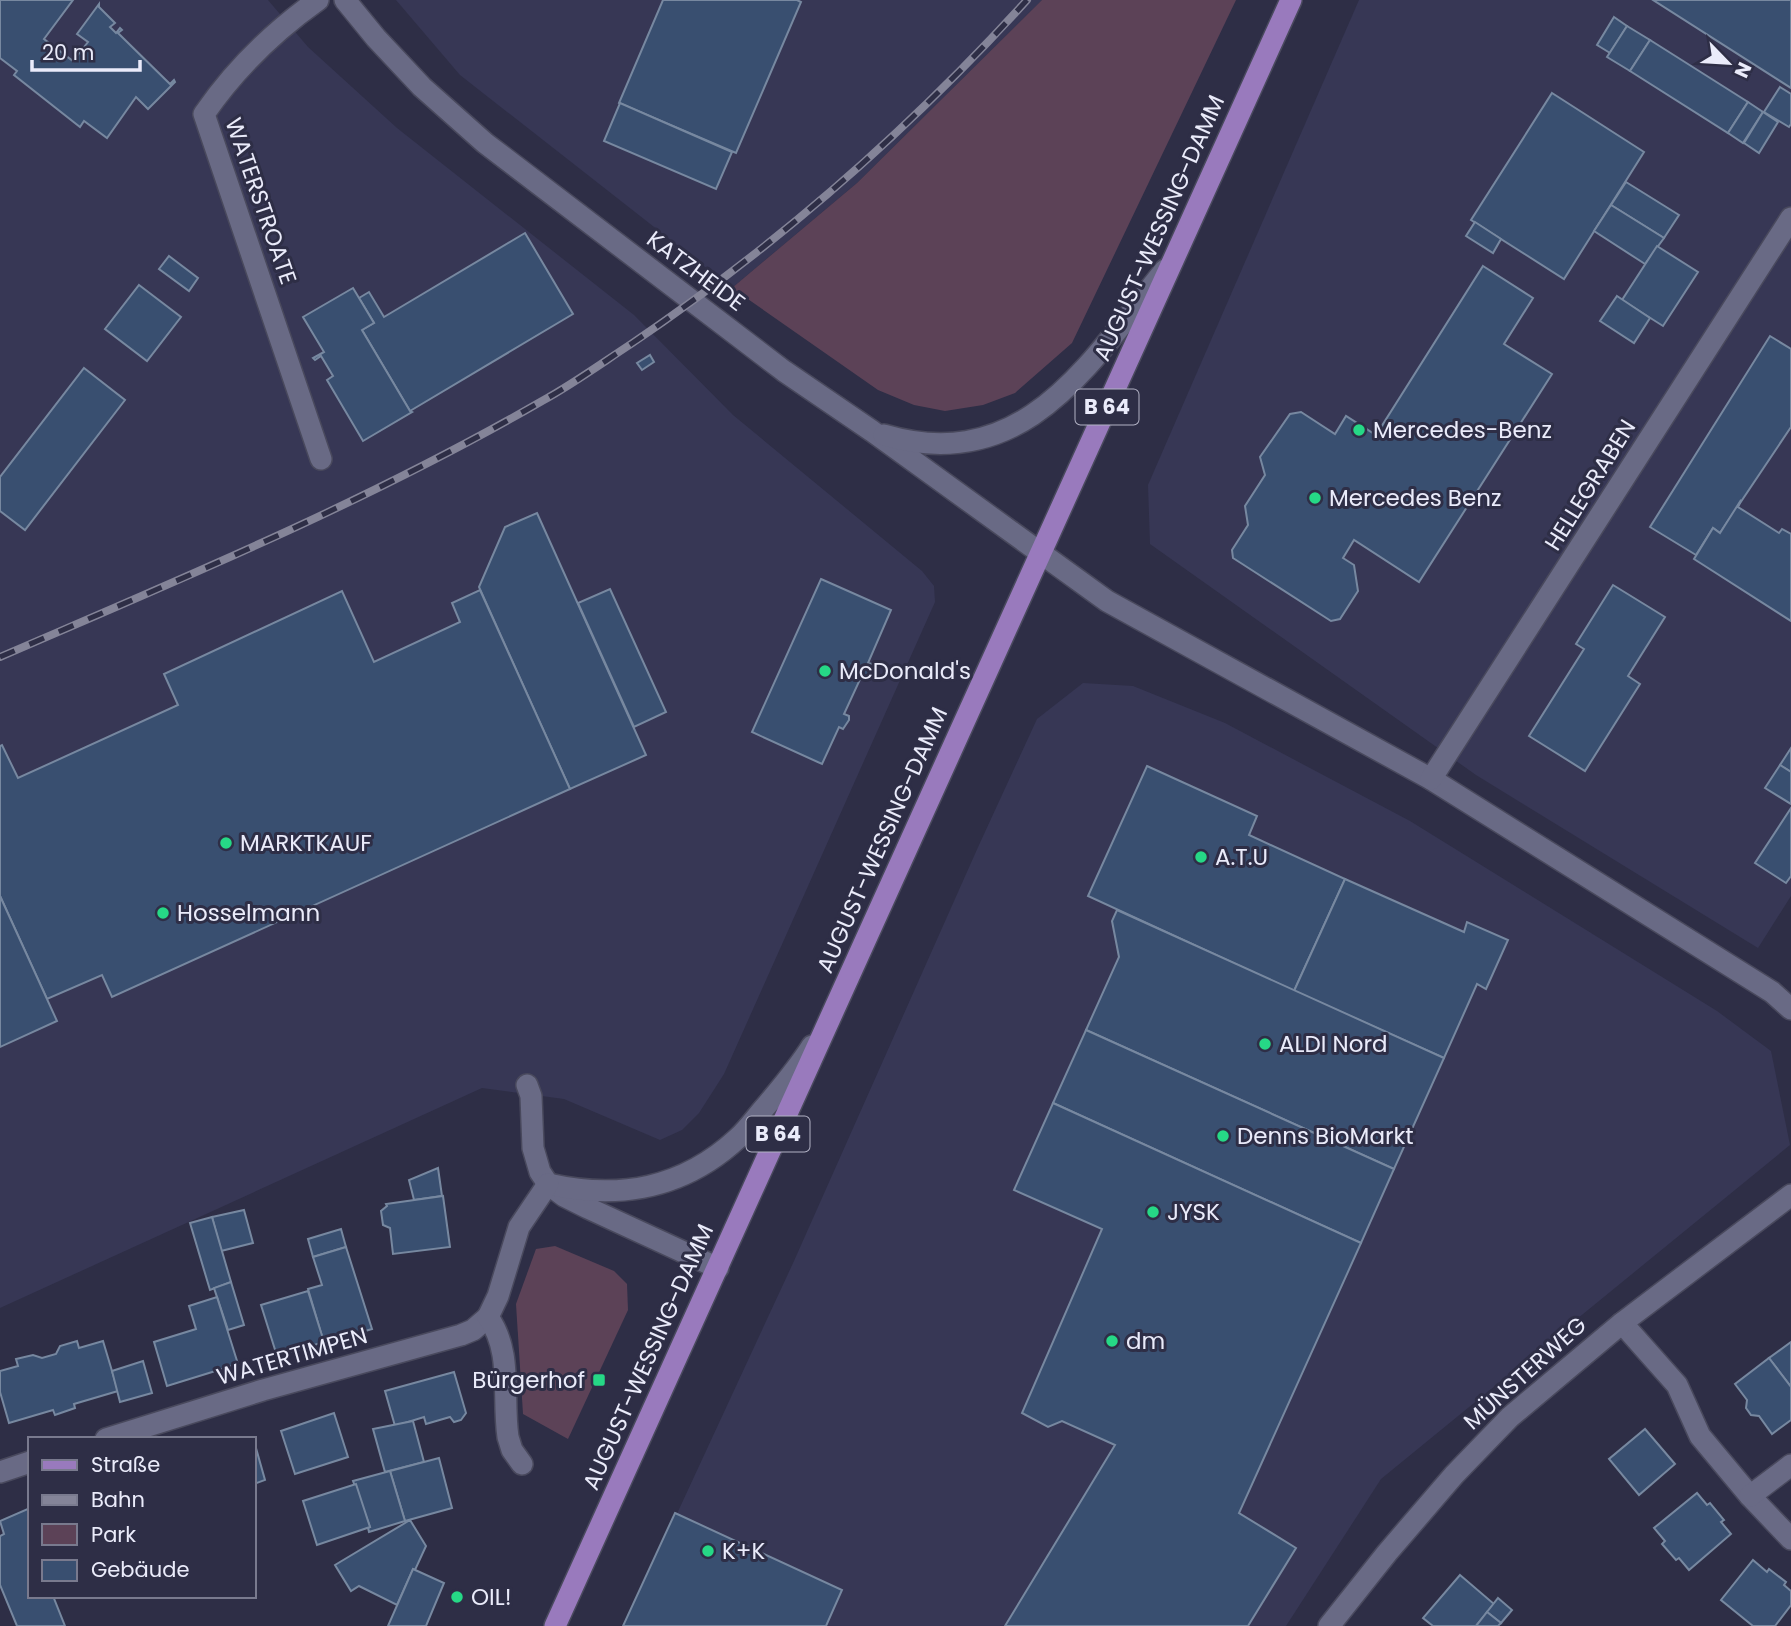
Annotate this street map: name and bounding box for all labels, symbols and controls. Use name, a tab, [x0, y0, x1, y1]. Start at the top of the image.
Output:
scale bar	[32, 28, 140, 72]
north arrow	[1693, 28, 1763, 98]
text: 20 m	[42, 38, 95, 67]
text: N	[1728, 58, 1758, 82]
street label: AUGUST-WESSING-DAMM	[1086, 90, 1232, 366]
street label: WATERSTROATE	[218, 114, 304, 288]
street label: KATZHEIDE	[640, 223, 752, 319]
road number: B 64	[1076, 390, 1138, 424]
street label: HELLEGRABEN	[1537, 413, 1643, 557]
place label: Mercedes-Benz	[1373, 414, 1552, 446]
marker: Mercedes-Benz	[1351, 422, 1367, 438]
place label: Mercedes Benz	[1329, 482, 1501, 514]
marker: Mercedes Benz	[1307, 490, 1323, 506]
place label: McDonald's	[839, 655, 971, 687]
marker: McDonald's	[817, 663, 833, 679]
street label: AUGUST-WESSING-DAMM	[809, 702, 955, 978]
place label: MARKTKAUF	[240, 827, 372, 859]
marker: MARKTKAUF	[218, 835, 234, 851]
place label: A.T.U	[1215, 841, 1268, 873]
marker: A.T.U	[1193, 849, 1209, 865]
place label: Hosselmann	[177, 897, 320, 929]
marker: Hosselmann	[155, 905, 171, 921]
place label: ALDI Nord	[1279, 1028, 1388, 1060]
marker: ALDI Nord	[1257, 1036, 1273, 1052]
road number: B 64	[746, 1116, 810, 1152]
place label: Denns BioMarkt	[1237, 1120, 1414, 1152]
marker: Denns BioMarkt	[1215, 1128, 1231, 1144]
place label: JYSK	[1167, 1196, 1220, 1228]
marker: JYSK	[1145, 1204, 1161, 1220]
street label: AUGUST-WESSING-DAMM	[575, 1219, 721, 1495]
street label: MÜNSTERWEG	[1457, 1309, 1593, 1437]
street label: WATERTIMPEN	[213, 1319, 371, 1393]
place label: dm	[1126, 1325, 1165, 1357]
marker: dm	[1104, 1333, 1120, 1349]
place label: Bürgerhof	[472, 1364, 585, 1396]
marker: Bürgerhof	[591, 1372, 607, 1388]
legend	[28, 1437, 256, 1598]
text: Straße	[91, 1450, 160, 1479]
text: Bahn	[91, 1485, 145, 1514]
text: Park	[91, 1520, 136, 1549]
place label: K+K	[722, 1535, 765, 1567]
marker: K+K	[700, 1543, 716, 1559]
text: Gebäude	[91, 1555, 189, 1584]
place label: OIL!	[471, 1581, 512, 1613]
marker: OIL!	[449, 1589, 465, 1605]

